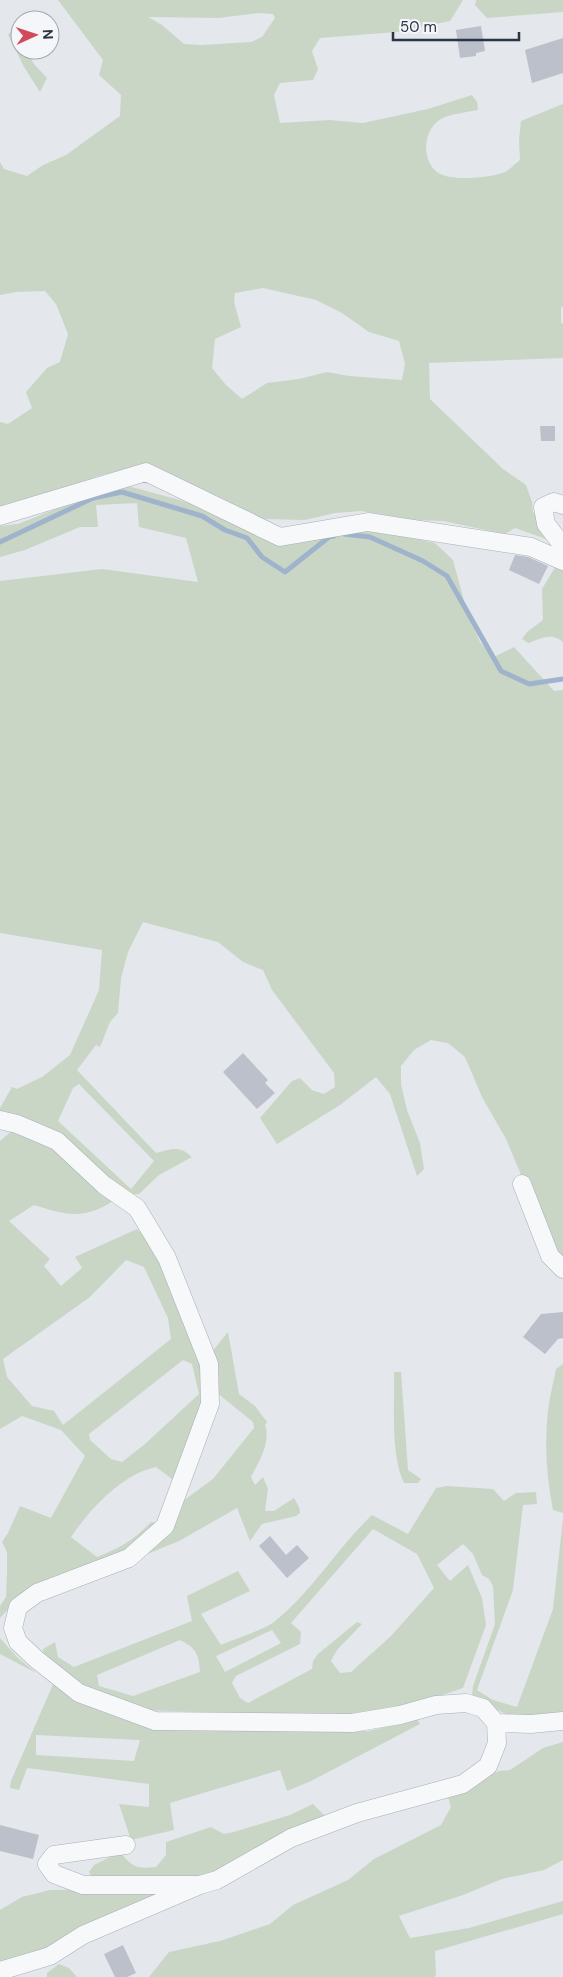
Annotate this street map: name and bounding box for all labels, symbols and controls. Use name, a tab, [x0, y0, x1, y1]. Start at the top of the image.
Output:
north arrow	[10, 10, 60, 60]
scale bar	[393, 10, 519, 42]
text: 50 m	[400, 17, 437, 37]
text: N	[39, 29, 57, 40]

